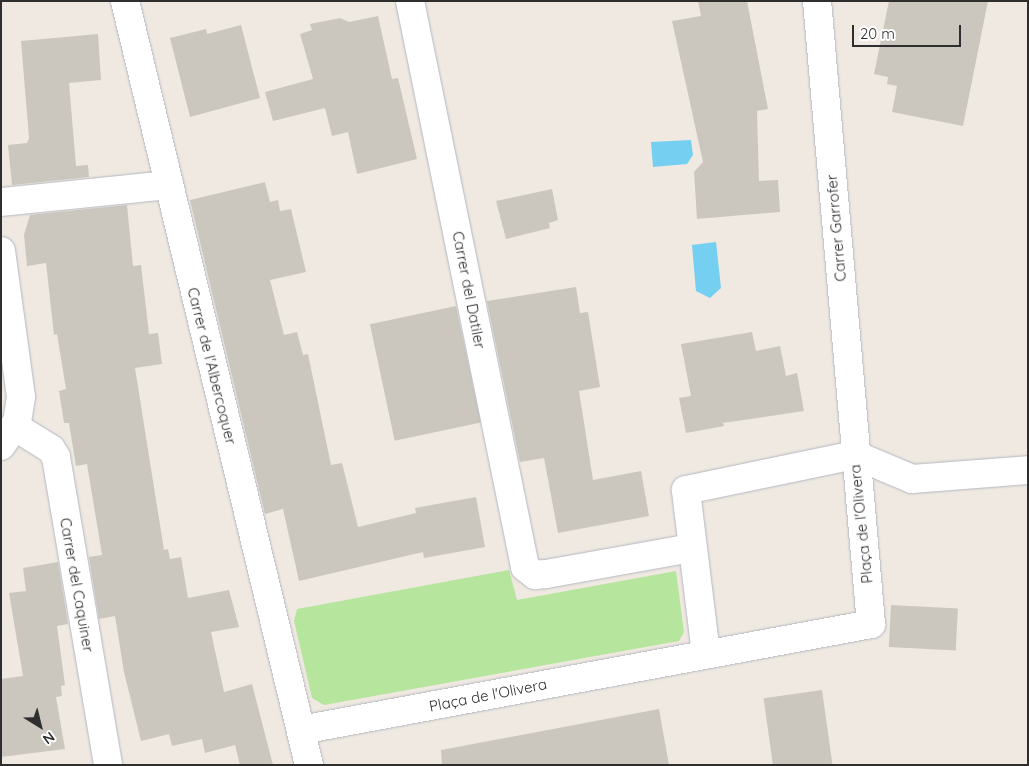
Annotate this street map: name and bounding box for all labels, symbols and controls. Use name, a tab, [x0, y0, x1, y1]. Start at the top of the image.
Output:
scale bar	[854, 15, 963, 47]
text: 20 m	[860, 24, 895, 43]
street label: Carrer Garrofer	[822, 174, 850, 282]
street label: Carrer del Datiler	[449, 230, 489, 350]
street label: Carrer de l'Albercoquer	[184, 286, 240, 446]
street label: Plaça de l'Olivera	[846, 464, 876, 584]
street label: Carrer del Caquiner	[56, 516, 98, 654]
street label: Plaça de l'Olivera	[428, 675, 548, 715]
north arrow	[15, 701, 65, 751]
text: N	[39, 728, 58, 748]

